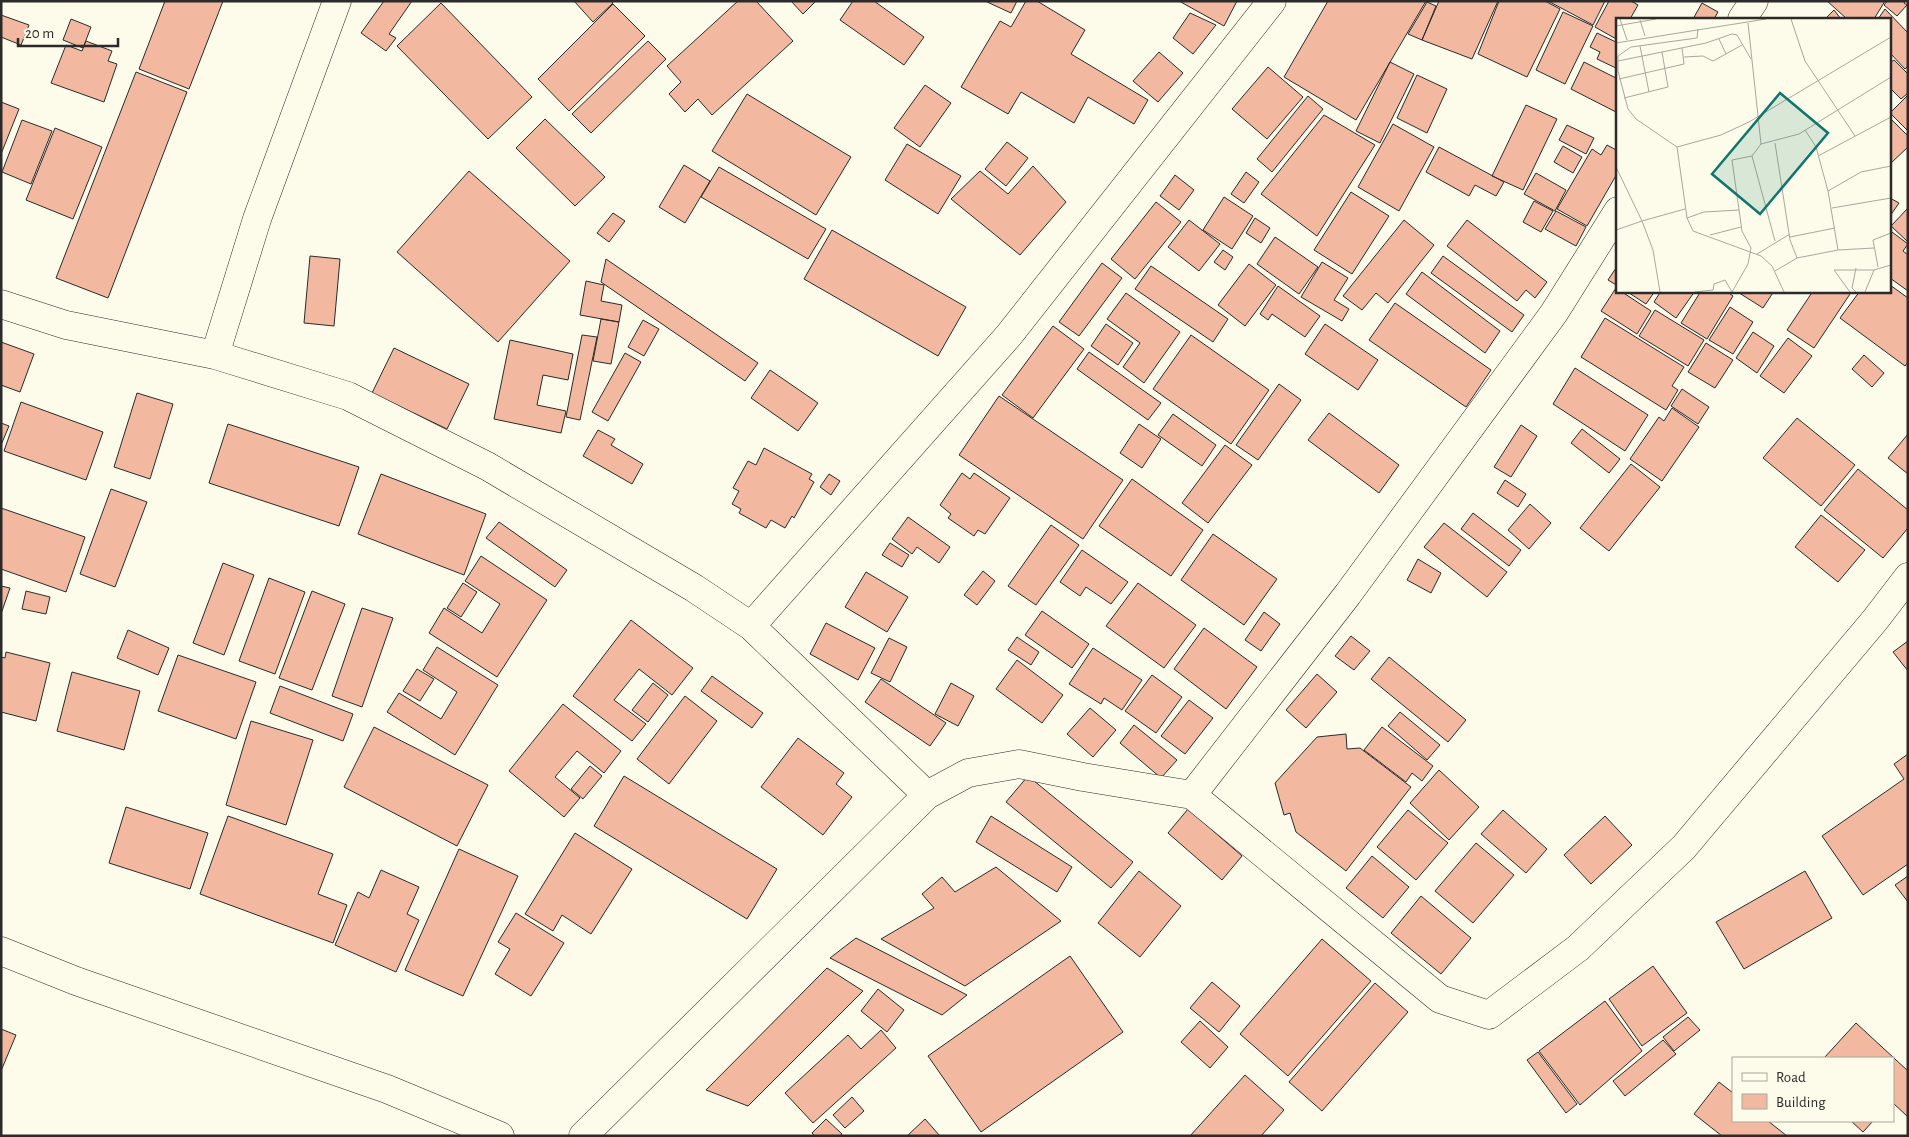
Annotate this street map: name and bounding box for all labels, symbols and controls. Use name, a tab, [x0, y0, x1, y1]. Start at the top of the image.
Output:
scale bar	[18, 15, 118, 47]
inset map	[1616, 18, 1892, 292]
text: 20 m	[25, 26, 54, 41]
legend	[1732, 1057, 1894, 1122]
text: Road	[1776, 1070, 1806, 1085]
text: Building	[1776, 1095, 1826, 1110]

